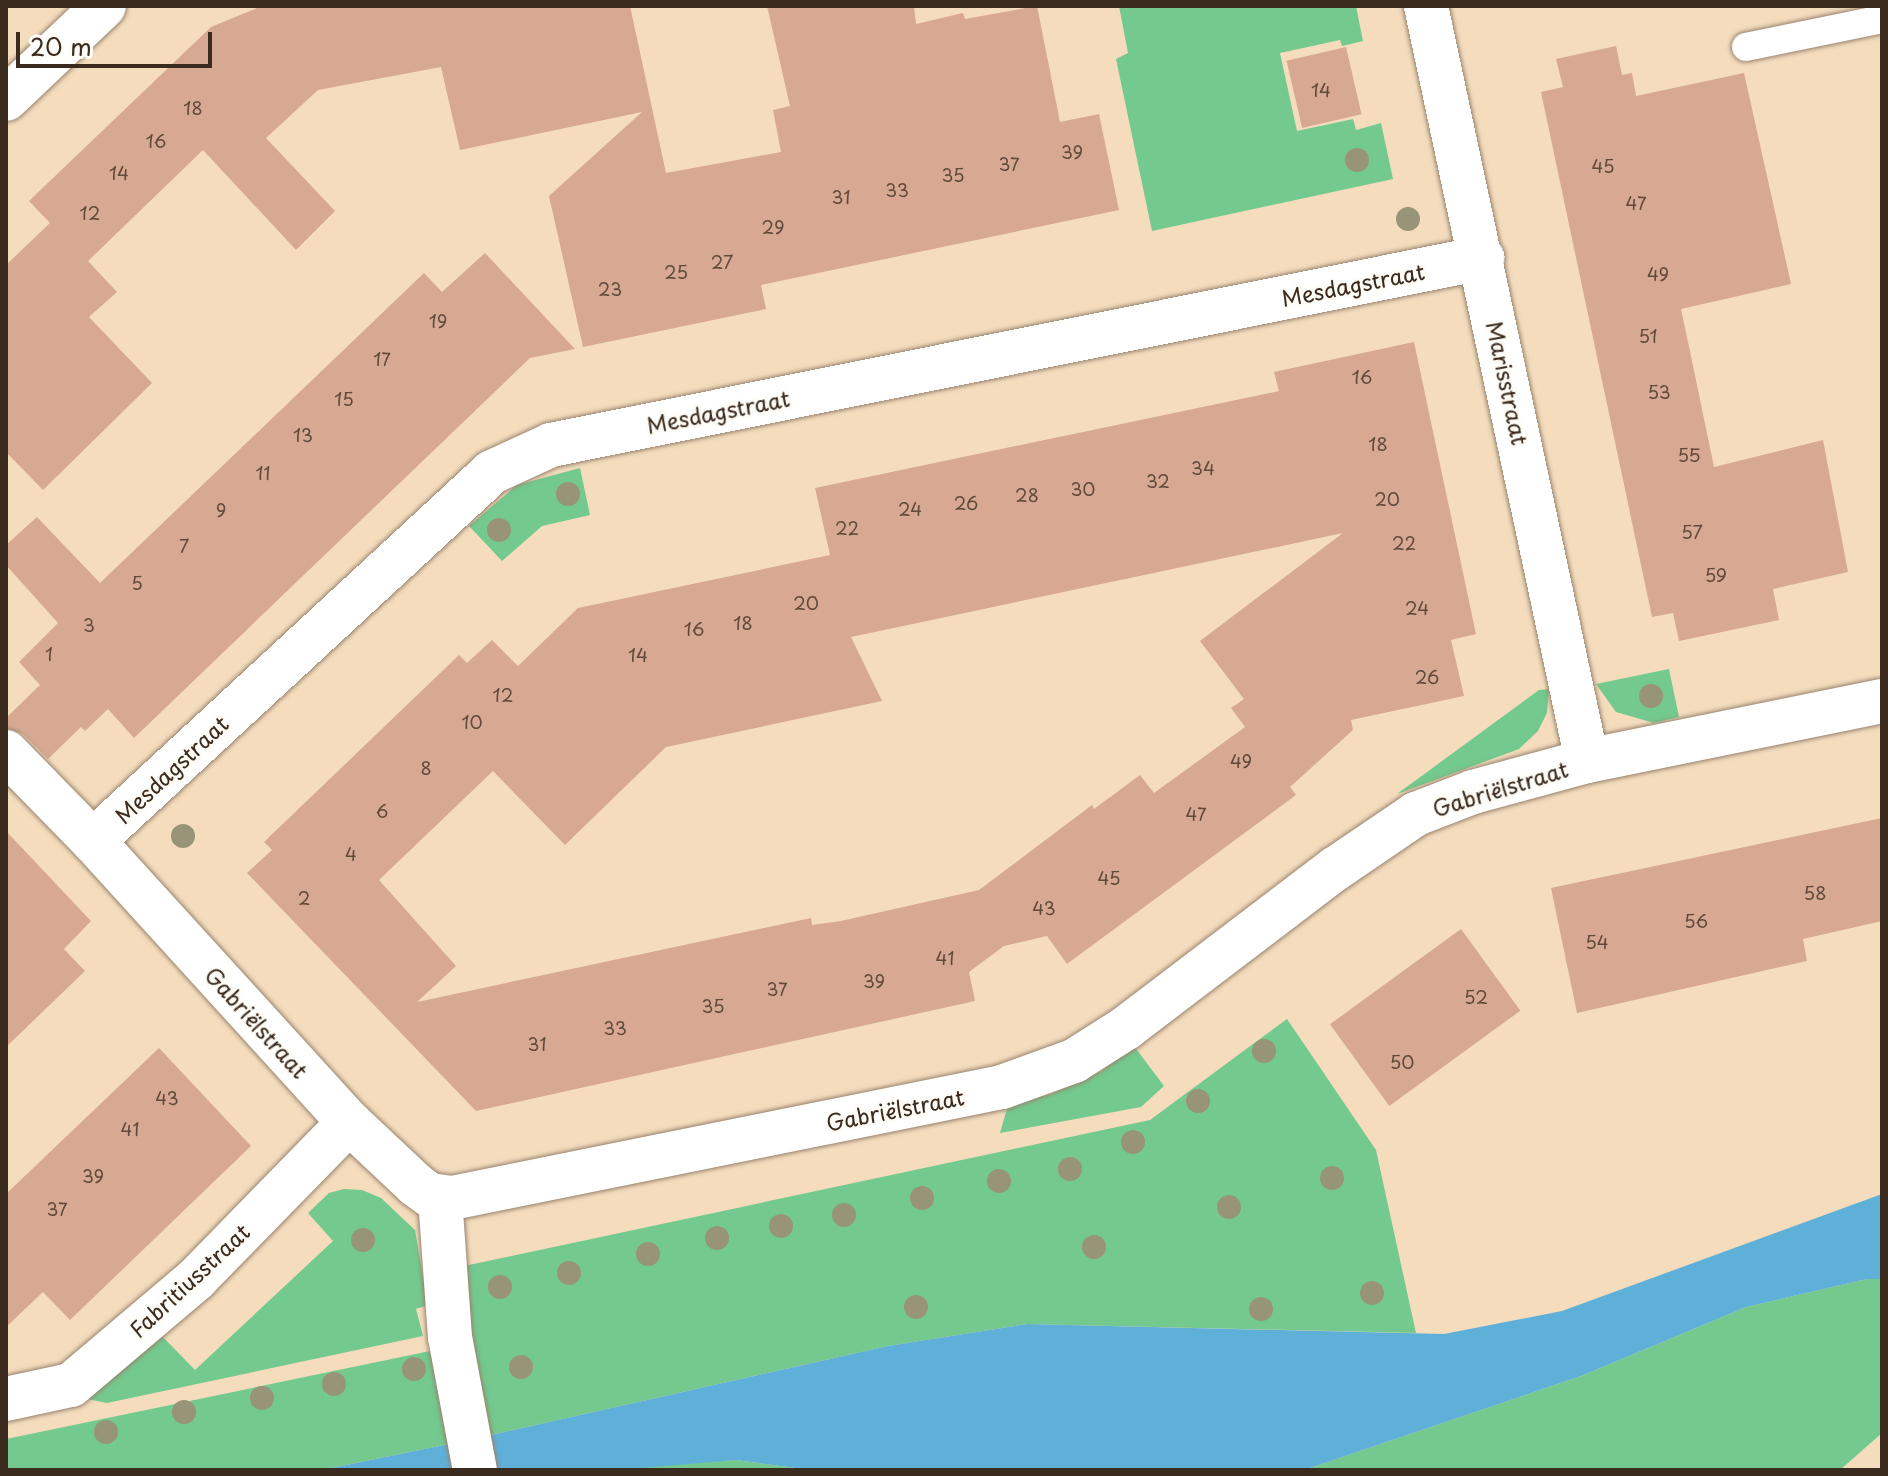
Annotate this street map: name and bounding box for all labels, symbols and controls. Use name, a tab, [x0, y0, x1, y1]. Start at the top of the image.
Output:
scale bar	[20, 16, 216, 66]
text: 20 m	[30, 28, 92, 64]
house number: 14	[1311, 79, 1331, 101]
house number: 18	[183, 97, 203, 119]
house number: 16	[146, 130, 166, 152]
house number: 39	[1061, 141, 1083, 163]
house number: 37	[998, 153, 1020, 175]
house number: 45	[1592, 155, 1614, 177]
house number: 14	[109, 162, 129, 184]
house number: 35	[941, 164, 965, 186]
house number: 33	[885, 179, 909, 201]
house number: 31	[832, 186, 850, 208]
house number: 47	[1625, 192, 1647, 214]
house number: 12	[80, 202, 100, 224]
house number: 29	[762, 216, 784, 238]
house number: 27	[711, 251, 733, 273]
street label: Mesdagstraat	[1279, 257, 1427, 311]
house number: 25	[664, 261, 688, 283]
house number: 49	[1647, 263, 1669, 285]
house number: 23	[598, 278, 622, 300]
house number: 19	[429, 310, 447, 332]
street label: Marisstraat	[1482, 319, 1534, 447]
house number: 51	[1638, 325, 1658, 347]
house number: 17	[373, 348, 391, 370]
house number: 16	[1352, 366, 1372, 388]
house number: 53	[1647, 381, 1671, 403]
street label: Mesdagstraat	[644, 384, 792, 438]
house number: 15	[334, 388, 354, 410]
house number: 13	[293, 424, 313, 446]
house number: 18	[1368, 433, 1388, 455]
house number: 55	[1677, 444, 1701, 466]
house number: 34	[1191, 457, 1215, 479]
house number: 11	[255, 462, 271, 484]
house number: 32	[1146, 470, 1170, 492]
house number: 30	[1070, 478, 1096, 500]
house number: 28	[1015, 484, 1039, 506]
house number: 20	[1374, 488, 1400, 510]
house number: 26	[954, 492, 978, 514]
house number: 24	[898, 498, 922, 520]
house number: 9	[216, 499, 226, 521]
house number: 22	[835, 517, 859, 539]
house number: 57	[1681, 521, 1703, 543]
house number: 22	[1392, 532, 1416, 554]
house number: 7	[179, 535, 189, 557]
house number: 59	[1705, 564, 1727, 586]
house number: 5	[131, 572, 143, 594]
house number: 20	[793, 592, 819, 614]
house number: 24	[1405, 597, 1429, 619]
house number: 18	[733, 612, 753, 634]
house number: 3	[83, 614, 95, 636]
house number: 16	[684, 618, 704, 640]
house number: 1	[45, 643, 53, 665]
house number: 14	[628, 644, 648, 666]
house number: 26	[1415, 666, 1439, 688]
house number: 12	[493, 684, 513, 706]
street label: Mesdagstraat	[109, 710, 233, 828]
house number: 10	[461, 711, 483, 733]
house number: 49	[1230, 750, 1252, 772]
street label: Gabriëlstraat	[1429, 755, 1571, 821]
house number: 8	[420, 757, 432, 779]
house number: 6	[376, 800, 388, 822]
house number: 47	[1185, 803, 1207, 825]
house number: 4	[345, 843, 357, 865]
house number: 45	[1098, 867, 1120, 889]
house number: 58	[1804, 882, 1826, 904]
house number: 2	[298, 887, 310, 909]
house number: 43	[1032, 897, 1056, 919]
house number: 56	[1684, 910, 1708, 932]
house number: 54	[1585, 931, 1609, 953]
house number: 41	[936, 947, 954, 969]
street label: Gabriëlstraat	[200, 961, 314, 1083]
house number: 39	[863, 970, 885, 992]
house number: 37	[766, 978, 788, 1000]
house number: 52	[1464, 986, 1488, 1008]
house number: 35	[701, 995, 725, 1017]
house number: 33	[603, 1017, 627, 1039]
house number: 31	[528, 1033, 546, 1055]
house number: 50	[1390, 1051, 1414, 1073]
street label: Gabriëlstraat	[824, 1083, 966, 1135]
house number: 43	[155, 1087, 179, 1109]
house number: 41	[121, 1118, 139, 1140]
house number: 39	[82, 1165, 104, 1187]
house number: 37	[46, 1198, 68, 1220]
street label: Fabritiusstraat	[124, 1218, 254, 1342]

